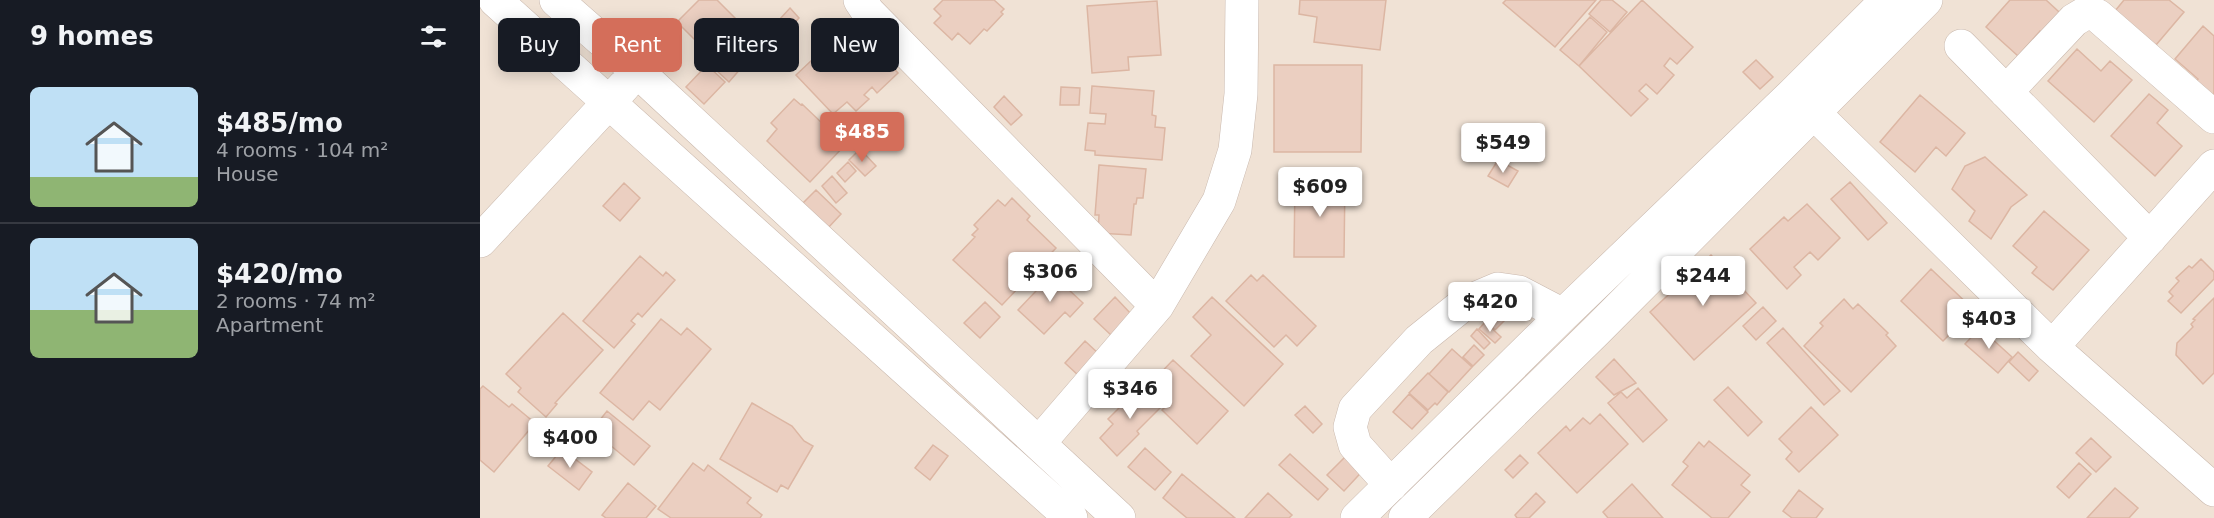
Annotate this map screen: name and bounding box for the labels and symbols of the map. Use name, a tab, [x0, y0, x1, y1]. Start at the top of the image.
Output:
pin: $485	[826, 112, 898, 163]
pin: $549	[1467, 123, 1539, 174]
pin: $609	[1284, 167, 1356, 218]
pin: $306	[1014, 252, 1086, 303]
pin: $244	[1667, 256, 1739, 307]
pin: $420	[1454, 282, 1526, 333]
pin: $403	[1953, 299, 2025, 350]
pin: $346	[1094, 369, 1166, 420]
pin: $400	[534, 418, 606, 469]

